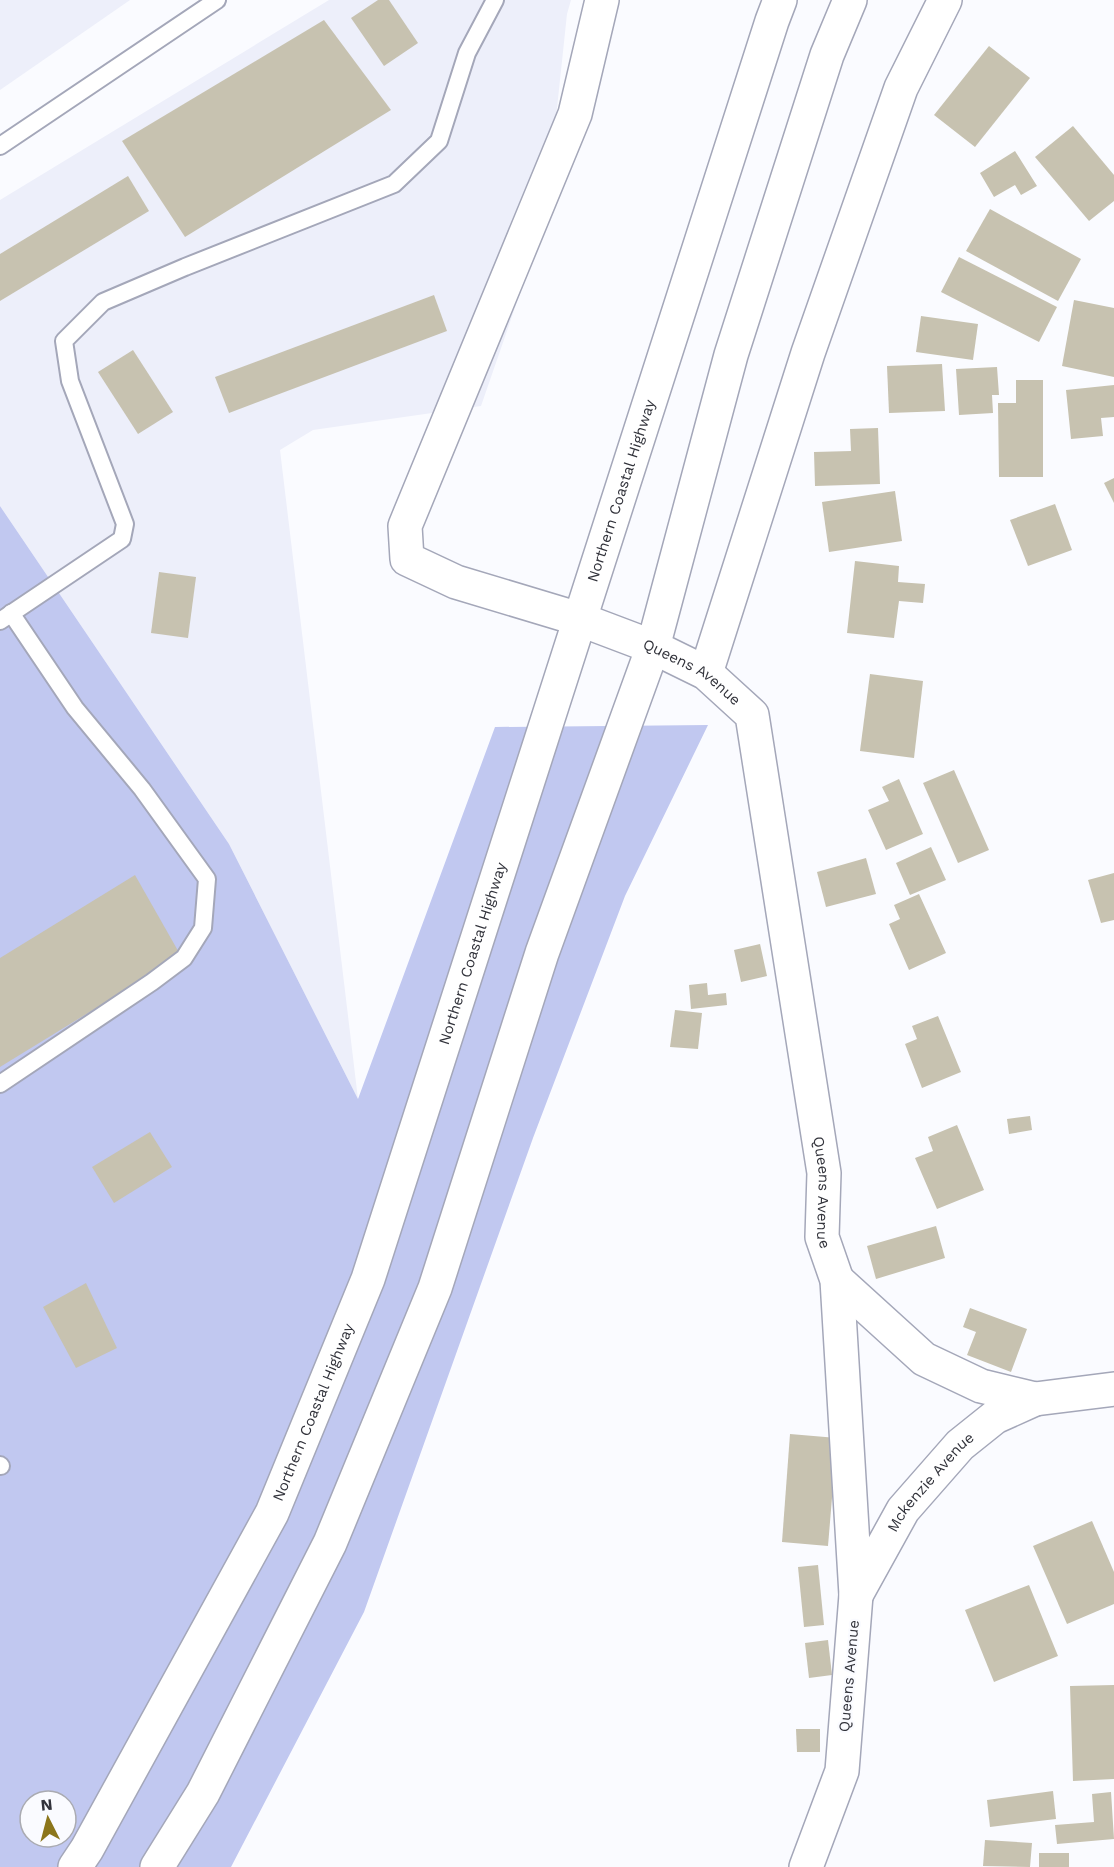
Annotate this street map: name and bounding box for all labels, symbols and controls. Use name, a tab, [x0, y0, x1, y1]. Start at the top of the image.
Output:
street label: Northern Coastal Highway	[583, 397, 659, 584]
street label: Queens Avenue	[641, 635, 744, 709]
street label: Northern Coastal Highway	[435, 860, 510, 1047]
street label: Queens Avenue	[809, 1135, 834, 1251]
street label: Northern Coastal Highway	[269, 1321, 358, 1504]
street label: Mckenzie Avenue	[884, 1428, 978, 1535]
street label: Queens Avenue	[835, 1619, 863, 1733]
north arrow	[18, 1789, 78, 1849]
text: N	[40, 1795, 53, 1815]

